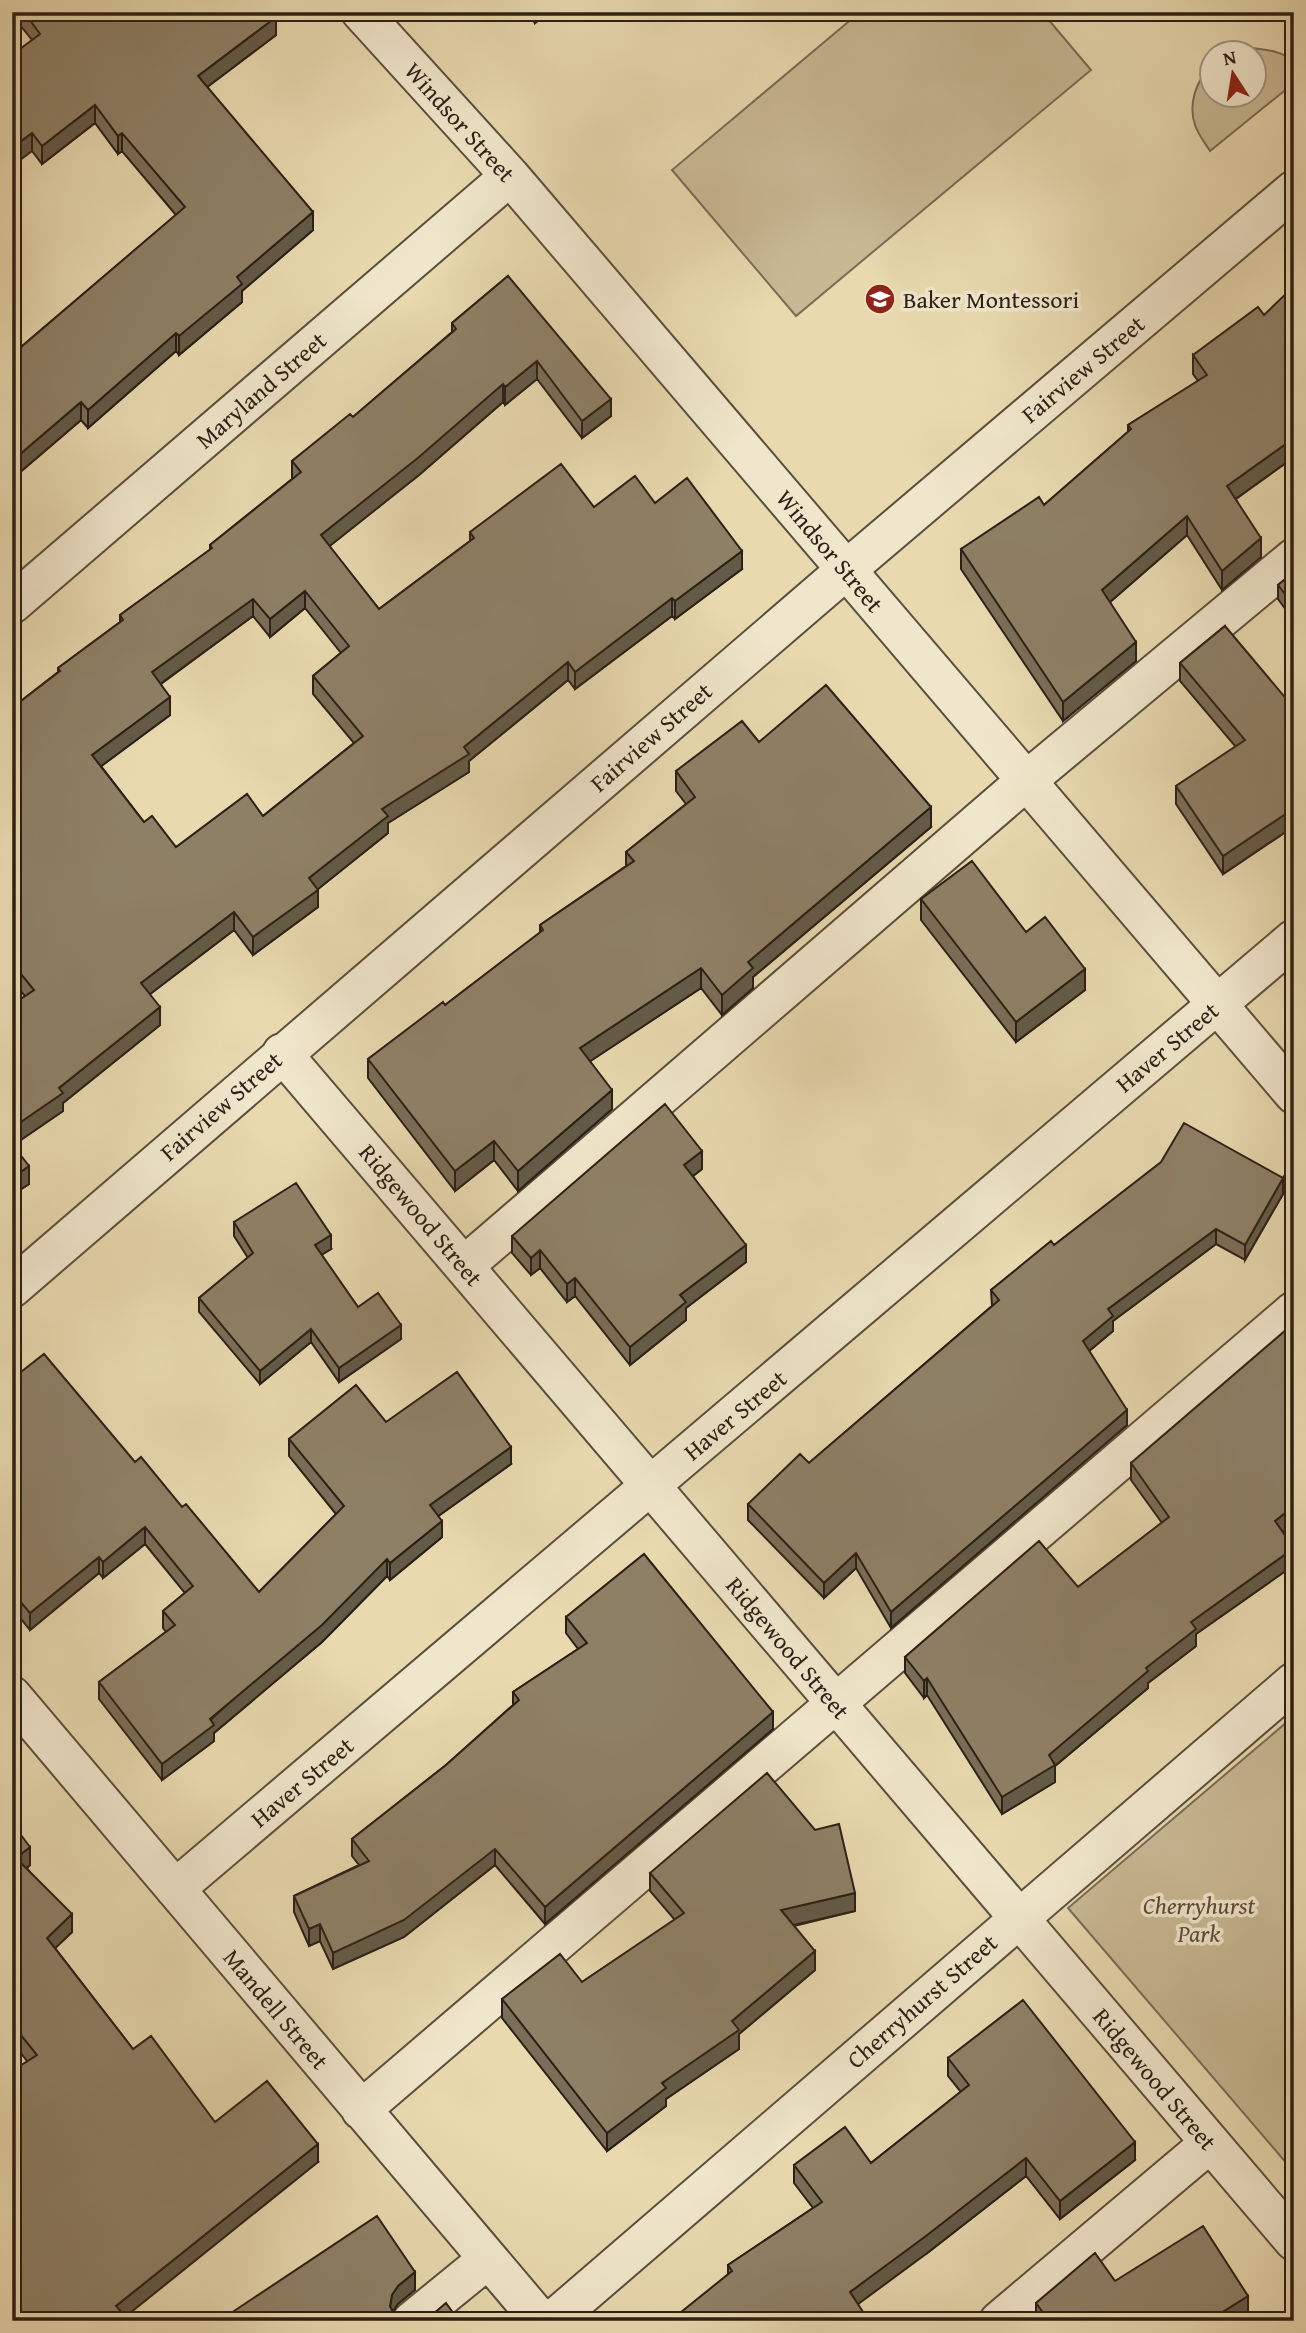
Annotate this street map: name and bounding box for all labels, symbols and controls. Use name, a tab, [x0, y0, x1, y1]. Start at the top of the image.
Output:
north arrow	[1198, 38, 1268, 108]
text: N	[1220, 42, 1239, 72]
street label: Windsor Street	[396, 54, 524, 190]
school or university icon: Baker Montessori	[863, 282, 897, 316]
place label: Baker Montessori	[903, 282, 1079, 317]
street label: Fairview Street	[1014, 306, 1153, 431]
street label: Maryland Street	[188, 323, 334, 457]
street label: Windsor Street	[768, 482, 892, 621]
street label: Fairview Street	[582, 674, 720, 800]
street label: Haver Street	[1108, 993, 1227, 1101]
street label: Fairview Street	[152, 1043, 290, 1169]
street label: Ridgewood Street	[351, 1136, 491, 1294]
street label: Haver Street	[676, 1361, 795, 1469]
street label: Ridgewood Street	[718, 1569, 858, 1727]
street label: Haver Street	[243, 1728, 362, 1836]
park label: Cherryhurst Park	[1143, 1888, 1255, 1951]
street label: Cherryhurst Street	[839, 1925, 1006, 2076]
street label: Mandell Street	[215, 1941, 337, 2077]
street label: Ridgewood Street	[1085, 2000, 1225, 2158]

